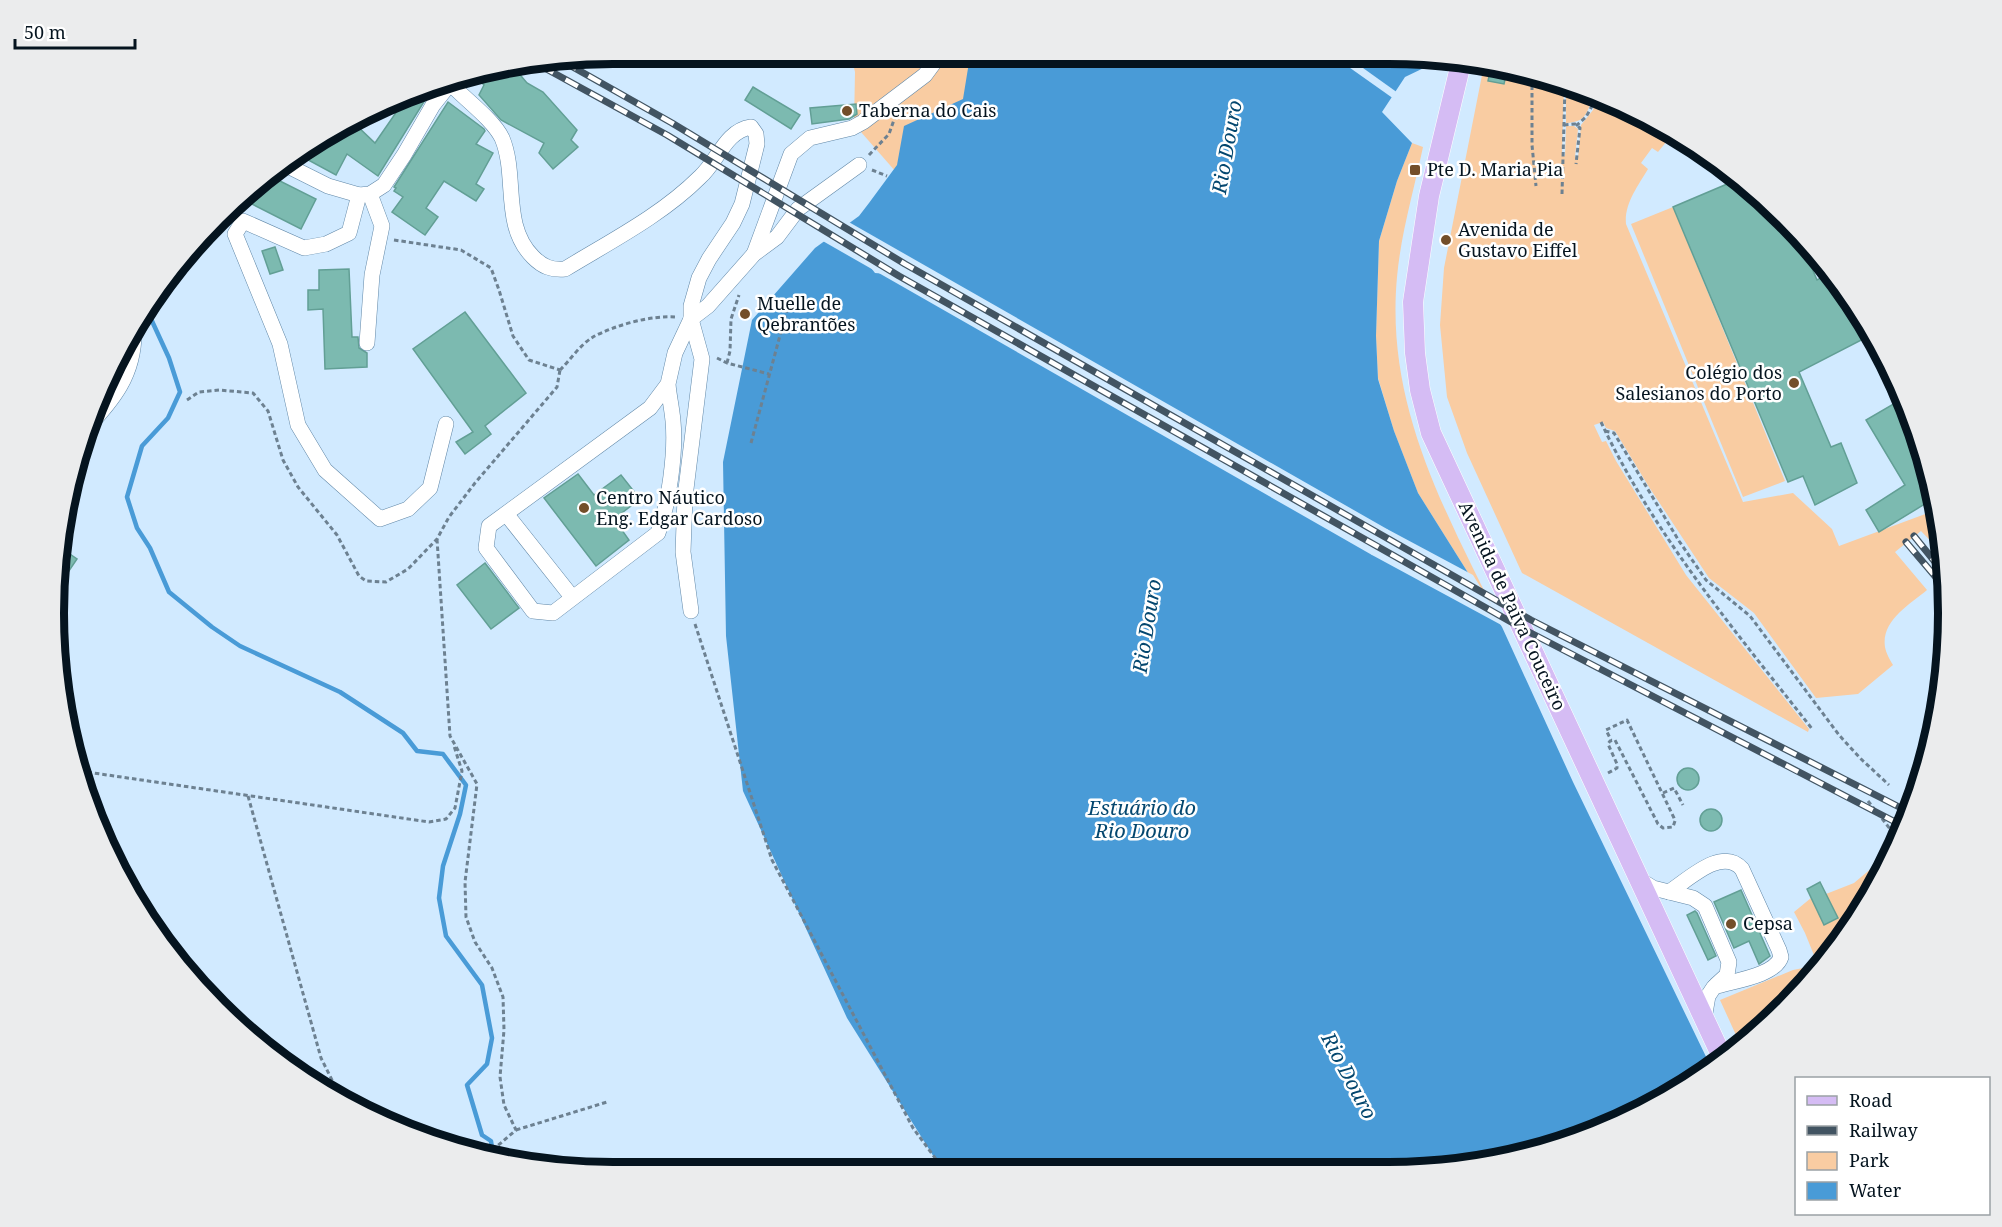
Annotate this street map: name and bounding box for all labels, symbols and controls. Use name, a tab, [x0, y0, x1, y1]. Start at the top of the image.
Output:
scale bar	[15, 12, 135, 50]
text: 50 m	[24, 20, 66, 44]
place label: Taberna do Cais	[859, 98, 996, 122]
water label: Rio Douro	[1205, 98, 1248, 197]
marker: Taberna do Cais	[840, 104, 854, 118]
place label: Pte D. Maria Pia	[1427, 157, 1563, 181]
marker: Pte D. Maria Pia	[1408, 163, 1422, 177]
place label: Avenida de Gustavo Eiffel	[1458, 217, 1578, 262]
marker: Avenida de Gustavo Eiffel	[1439, 233, 1453, 247]
place label: Muelle de Qebrantões	[757, 291, 855, 336]
marker: Muelle de Qebrantões	[738, 307, 752, 321]
place label: Colégio dos Salesianos do Porto	[1615, 360, 1782, 405]
marker: Colégio dos Salesianos do Porto	[1787, 376, 1801, 390]
place label: Centro Náutico Eng. Edgar Cardoso	[596, 485, 763, 530]
street label: Avenida de Paiva Couceiro	[1454, 497, 1572, 714]
marker: Centro Náutico Eng. Edgar Cardoso	[577, 501, 591, 515]
water label: Rio Douro	[1126, 577, 1167, 676]
water label: Estuário do Rio Douro	[1087, 794, 1196, 844]
place label: Cepsa	[1743, 911, 1793, 935]
marker: Cepsa	[1724, 917, 1738, 931]
water label: Rio Douro	[1315, 1027, 1384, 1124]
legend	[1795, 1077, 1990, 1215]
text: Road	[1849, 1088, 1892, 1112]
text: Railway	[1849, 1118, 1919, 1142]
text: Park	[1849, 1148, 1889, 1172]
text: Water	[1849, 1178, 1902, 1202]

